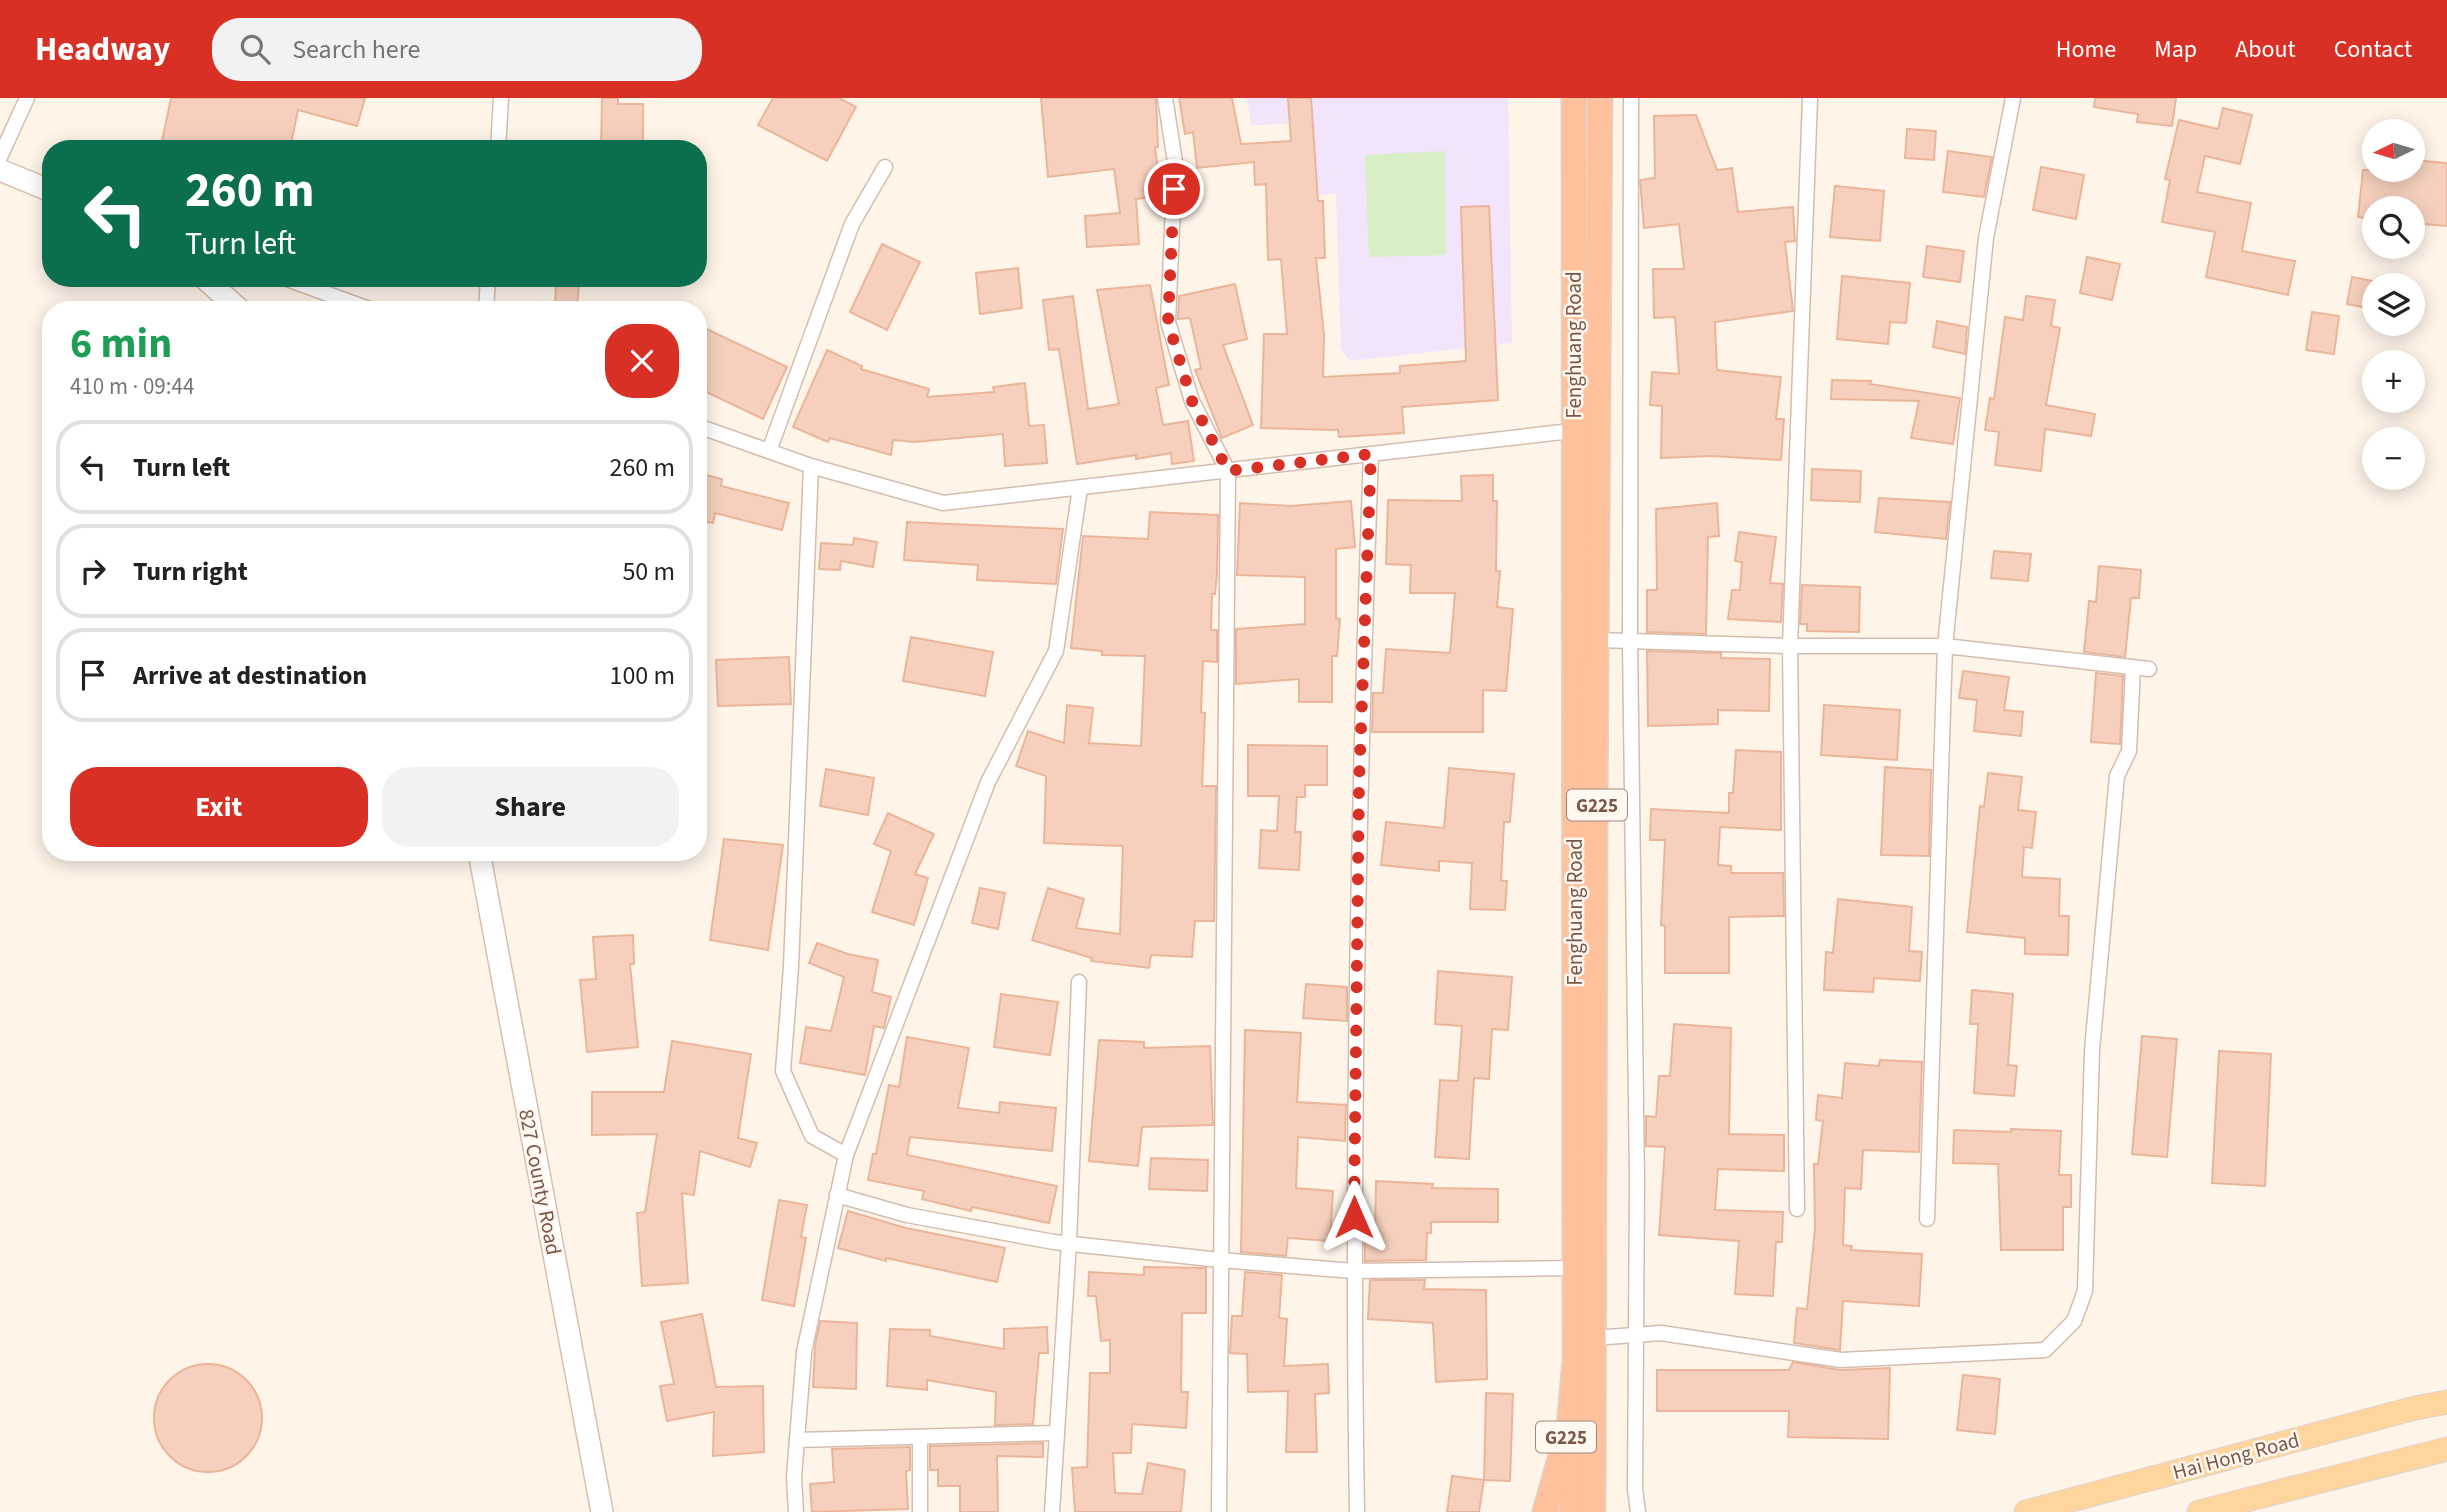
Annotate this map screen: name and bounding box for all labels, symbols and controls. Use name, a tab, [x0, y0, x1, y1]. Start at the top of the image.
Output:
search box	[212, 18, 702, 81]
text: Headway	[35, 26, 170, 73]
icon: search	[236, 30, 274, 68]
text: Search here	[292, 31, 420, 68]
text: Home	[2056, 32, 2116, 67]
text: Map	[2154, 32, 2197, 67]
text: About	[2235, 32, 2296, 67]
text: Contact	[2334, 32, 2412, 67]
north arrow	[2362, 119, 2426, 182]
map controls	[2362, 119, 2425, 490]
text: 260 m	[185, 156, 314, 226]
pin	[1144, 159, 1204, 219]
icon: left	[70, 168, 161, 259]
icon: arrive	[1155, 170, 1193, 208]
button: search	[2362, 196, 2425, 259]
text: Turn left	[185, 221, 296, 267]
street label: Fenghuang Road	[1559, 271, 1589, 419]
button: layers	[2362, 273, 2425, 336]
text: 6 min	[70, 314, 172, 374]
button: close	[605, 324, 679, 398]
button: +	[2362, 350, 2425, 413]
text: 410 m · 09:44	[70, 370, 194, 403]
button: −	[2362, 427, 2425, 490]
icon: left	[74, 448, 112, 486]
text: Turn left	[133, 449, 230, 486]
text: 260 m	[609, 449, 675, 486]
icon: right	[74, 552, 112, 590]
text: Turn right	[133, 553, 248, 590]
text: 50 m	[622, 553, 675, 590]
icon: arrive	[74, 656, 112, 694]
text: Arrive at destination	[133, 657, 367, 694]
text: 100 m	[609, 657, 675, 694]
button: Exit	[70, 767, 368, 847]
button: Share	[382, 767, 679, 847]
road number: G225	[1567, 790, 1627, 820]
street label: Fenghuang Road	[1560, 838, 1590, 986]
street label: 827 County Road	[511, 1107, 569, 1257]
position arrow	[1317, 1180, 1391, 1254]
road number: G225	[1536, 1422, 1596, 1452]
street label: Hai Hong Road	[2169, 1425, 2303, 1487]

